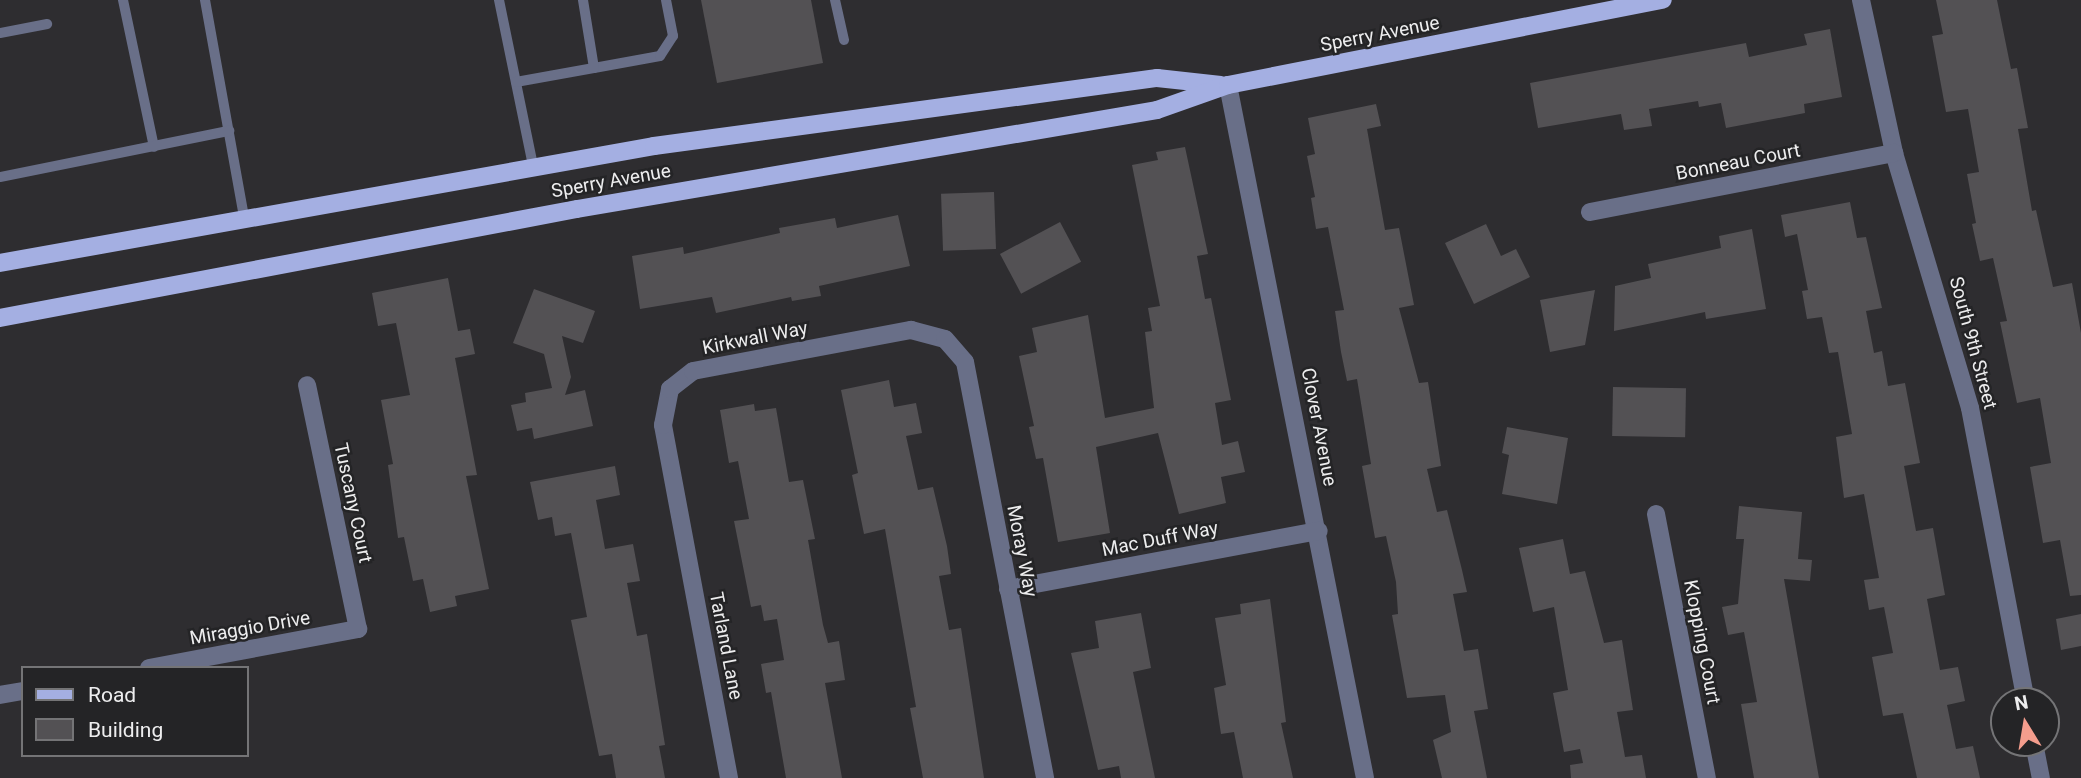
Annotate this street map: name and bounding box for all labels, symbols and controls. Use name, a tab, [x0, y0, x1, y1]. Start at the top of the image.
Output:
street label: Sperry Avenue	[1318, 11, 1442, 57]
street label: Bonneau Court	[1674, 139, 1802, 185]
street label: Sperry Avenue	[549, 159, 673, 203]
street label: South 9th Street	[1944, 274, 2002, 412]
street label: Kirkwall Way	[700, 317, 810, 359]
street label: Clover Avenue	[1296, 366, 1342, 488]
street label: Tuscany Court	[329, 441, 377, 565]
street label: Moray Way	[1002, 503, 1042, 599]
street label: Mac Duff Way	[1100, 517, 1220, 561]
street label: Klopping Court	[1679, 578, 1725, 706]
street label: Tarland Lane	[704, 590, 748, 702]
street label: Miraggio Drive	[188, 606, 312, 650]
legend	[21, 666, 248, 757]
text: Road	[88, 683, 136, 707]
north arrow	[1990, 687, 2060, 757]
text: N	[2013, 690, 2030, 715]
text: Building	[88, 718, 163, 742]

